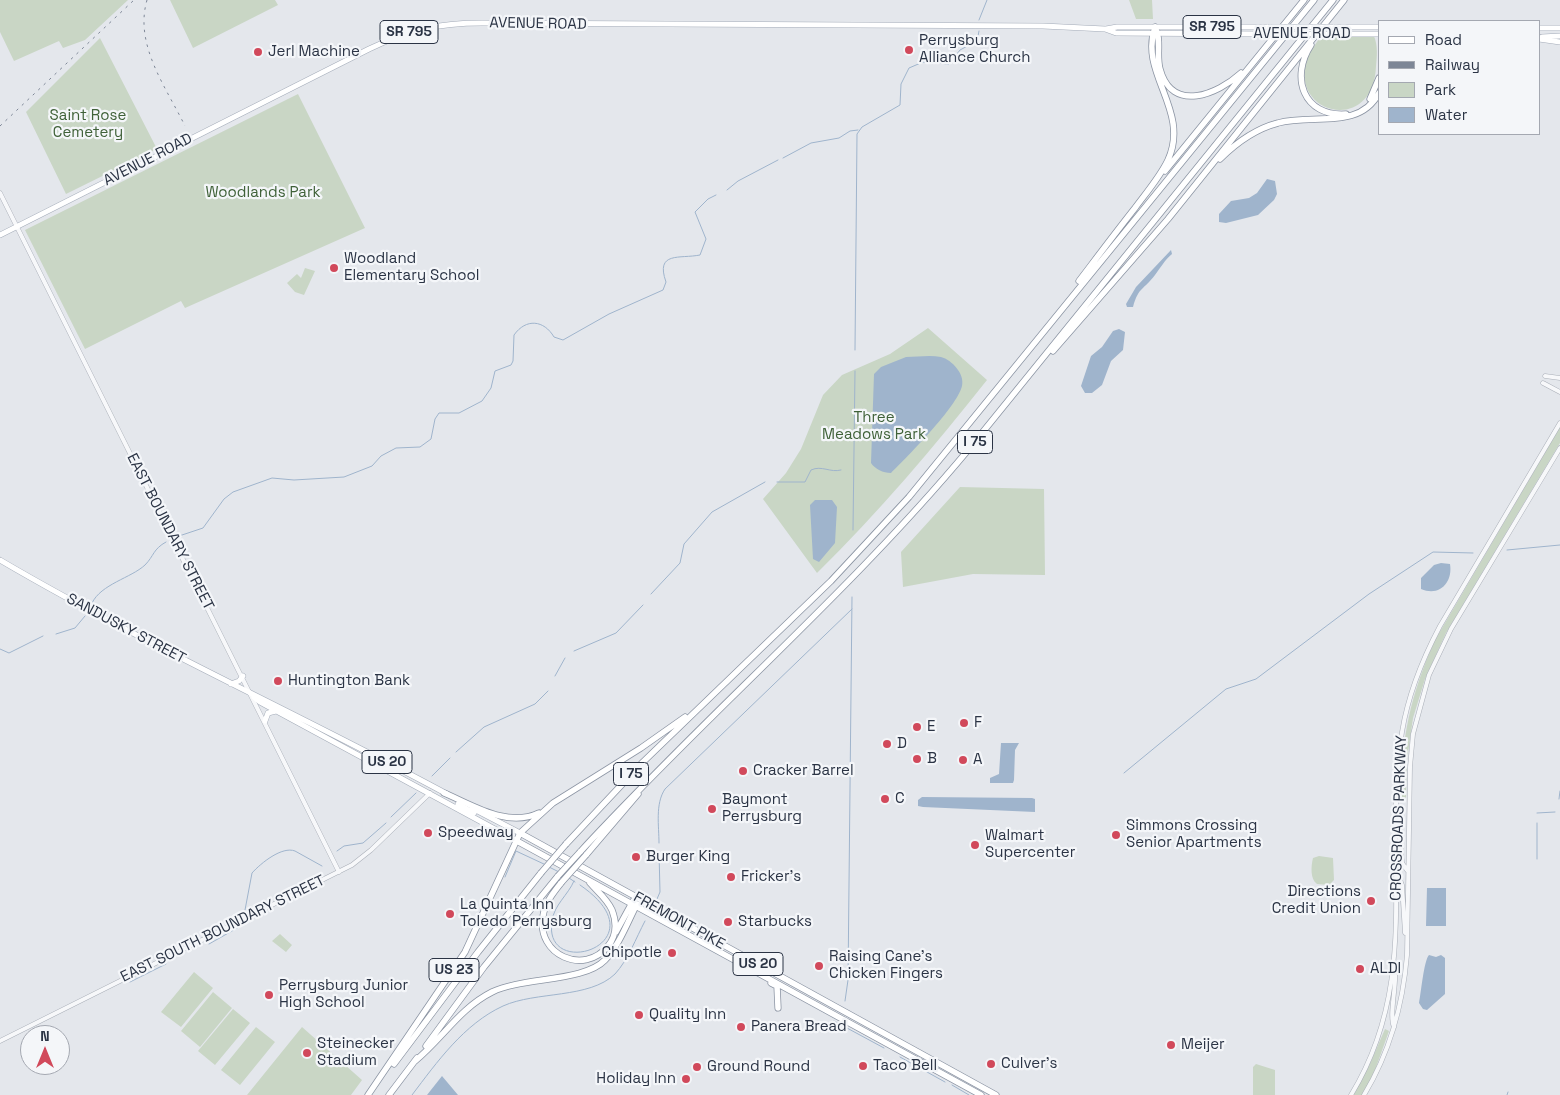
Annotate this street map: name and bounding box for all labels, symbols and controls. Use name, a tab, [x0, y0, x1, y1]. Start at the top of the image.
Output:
street label: AVENUE ROAD	[489, 14, 587, 34]
road number: SR 795	[1183, 16, 1241, 38]
legend	[1378, 20, 1540, 135]
road number: SR 795	[380, 21, 438, 44]
street label: AVENUE ROAD	[1253, 25, 1351, 43]
text: Road	[1425, 30, 1462, 49]
place label: Perrysburg Alliance Church	[919, 32, 1030, 67]
place label: Jerl Machine	[268, 43, 360, 61]
marker: Perrysburg Alliance Church	[903, 44, 915, 56]
marker: Jerl Machine	[252, 46, 264, 58]
text: Railway	[1425, 55, 1480, 74]
text: Park	[1425, 80, 1456, 99]
text: Water	[1425, 105, 1467, 124]
park label: Saint Rose Cemetery	[50, 107, 126, 142]
street label: AVENUE ROAD	[101, 130, 195, 190]
park label: Woodlands Park	[205, 184, 321, 202]
place label: Woodland Elementary School	[344, 250, 480, 285]
marker: Woodland Elementary School	[328, 262, 340, 274]
park label: Three Meadows Park	[822, 409, 926, 444]
road number: I 75	[958, 431, 992, 454]
street label: EAST BOUNDARY STREET	[123, 451, 217, 613]
street label: SANDUSKY STREET	[63, 590, 189, 668]
place label: Huntington Bank	[288, 672, 410, 690]
marker: Huntington Bank	[272, 675, 284, 687]
place label: F	[974, 714, 982, 732]
marker: F	[958, 717, 970, 729]
place label: E	[927, 718, 935, 736]
marker: E	[911, 721, 923, 733]
place label: D	[897, 735, 907, 753]
street label: CROSSROADS PARKWAY	[1387, 735, 1411, 901]
marker: D	[881, 738, 893, 750]
road number: US 20	[362, 750, 412, 774]
place label: B	[927, 750, 937, 768]
place label: A	[973, 751, 982, 769]
marker: B	[911, 753, 923, 765]
marker: A	[957, 754, 969, 766]
road number: I 75	[614, 762, 648, 786]
place label: Cracker Barrel	[753, 762, 854, 780]
marker: Cracker Barrel	[737, 765, 749, 777]
place label: C	[895, 790, 905, 808]
place label: Baymont Perrysburg	[722, 791, 802, 826]
marker: C	[879, 793, 891, 805]
marker: Baymont Perrysburg	[706, 803, 718, 815]
place label: Simmons Crossing Senior Apartments	[1126, 817, 1262, 852]
place label: Speedway	[438, 824, 514, 842]
marker: Speedway	[422, 827, 434, 839]
place label: Walmart Supercenter	[985, 827, 1075, 862]
marker: Simmons Crossing Senior Apartments	[1110, 829, 1122, 841]
marker: Walmart Supercenter	[969, 839, 981, 851]
place label: Burger King	[646, 848, 730, 866]
marker: Burger King	[630, 851, 642, 863]
place label: Fricker's	[741, 868, 801, 886]
marker: Fricker's	[725, 871, 737, 883]
street label: EAST SOUTH BOUNDARY STREET	[118, 872, 328, 986]
place label: Directions Credit Union	[1272, 883, 1361, 918]
street label: FREMONT PIKE	[630, 888, 728, 954]
marker: Directions Credit Union	[1365, 895, 1377, 907]
place label: La Quinta Inn Toledo Perrysburg	[460, 896, 592, 931]
marker: La Quinta Inn Toledo Perrysburg	[444, 908, 456, 920]
place label: Starbucks	[738, 913, 812, 931]
marker: Starbucks	[722, 916, 734, 928]
place label: Chipotle	[601, 944, 662, 962]
marker: Chipotle	[666, 947, 678, 959]
place label: Raising Cane's Chicken Fingers	[829, 948, 943, 983]
road number: US 20	[733, 952, 783, 976]
road number: US 23	[429, 958, 479, 982]
marker: Raising Cane's Chicken Fingers	[813, 960, 825, 972]
place label: ALDI	[1370, 960, 1401, 978]
marker: ALDI	[1354, 963, 1366, 975]
place label: Perrysburg Junior High School	[279, 977, 408, 1012]
marker: Perrysburg Junior High School	[263, 989, 275, 1001]
place label: Quality Inn	[649, 1006, 726, 1024]
marker: Quality Inn	[633, 1009, 645, 1021]
place label: Panera Bread	[751, 1018, 847, 1036]
marker: Panera Bread	[735, 1021, 747, 1033]
north arrow	[20, 1025, 70, 1075]
text: N	[40, 1027, 50, 1045]
place label: Steinecker Stadium	[317, 1035, 395, 1070]
place label: Meijer	[1181, 1036, 1225, 1054]
marker: Meijer	[1165, 1039, 1177, 1051]
marker: Steinecker Stadium	[301, 1047, 313, 1059]
place label: Culver's	[1001, 1055, 1057, 1073]
place label: Taco Bell	[873, 1057, 937, 1075]
place label: Ground Round	[707, 1058, 810, 1076]
marker: Culver's	[985, 1058, 997, 1070]
marker: Taco Bell	[857, 1060, 869, 1072]
marker: Ground Round	[691, 1061, 703, 1073]
place label: Holiday Inn	[596, 1070, 676, 1088]
marker: Holiday Inn	[680, 1073, 692, 1085]

